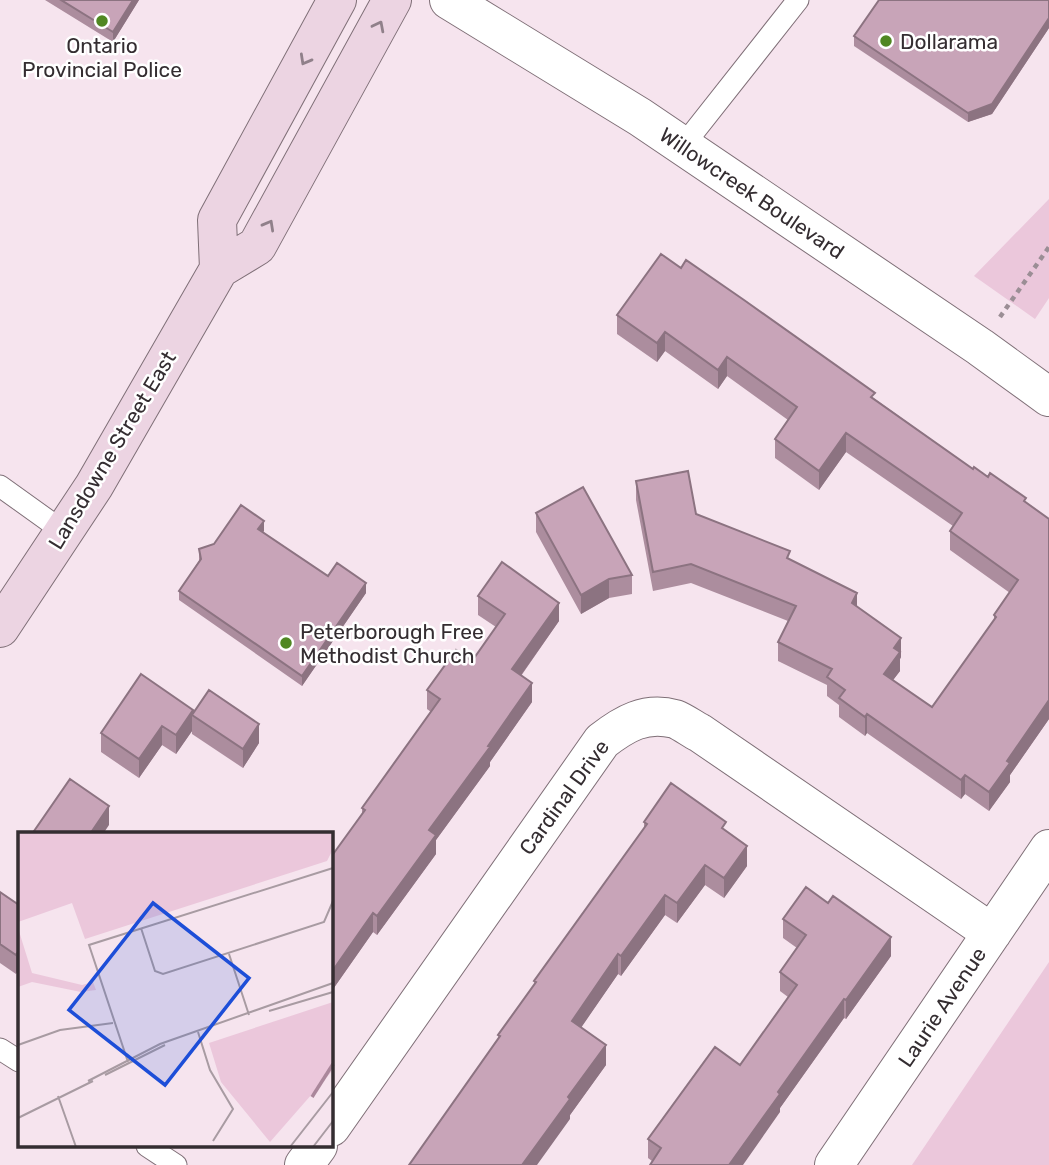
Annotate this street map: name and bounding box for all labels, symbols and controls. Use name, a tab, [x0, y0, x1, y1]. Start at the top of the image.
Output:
marker: Ontario Provincial Police	[94, 13, 110, 29]
one-way arrow	[370, 21, 384, 33]
place label: Dollarama	[900, 29, 998, 54]
place label: Ontario Provincial Police	[22, 33, 182, 82]
marker: Dollarama	[878, 33, 894, 49]
one-way arrow	[300, 53, 313, 65]
street label: Willowcreek Boulevard	[655, 122, 849, 264]
one-way arrow	[261, 220, 274, 232]
street label: Lansdowne Street East	[43, 346, 181, 554]
place label: Peterborough Free Methodist Church	[300, 619, 484, 668]
marker: Peterborough Free Methodist Church	[278, 635, 294, 651]
street label: Cardinal Drive	[514, 735, 614, 859]
inset map	[18, 832, 332, 1148]
street label: Laurie Avenue	[893, 942, 991, 1072]

